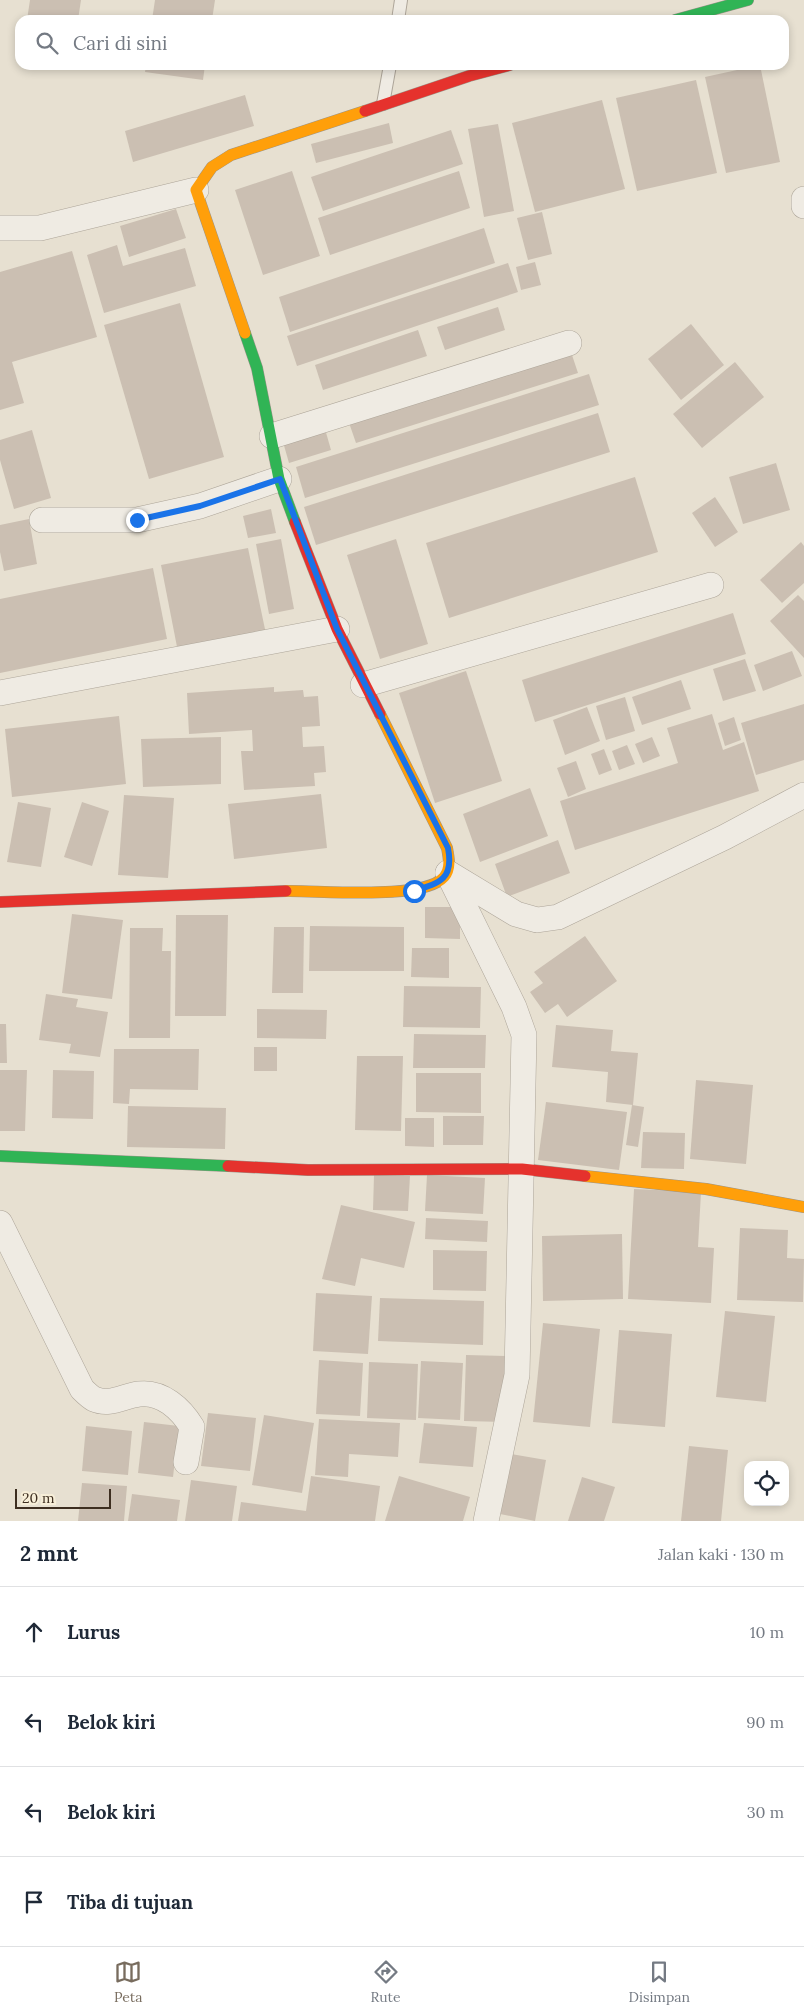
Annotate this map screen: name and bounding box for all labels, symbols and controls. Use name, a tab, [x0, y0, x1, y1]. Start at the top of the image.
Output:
search box	[15, 15, 789, 70]
icon: search	[33, 29, 61, 57]
text: Cari di sini	[73, 31, 167, 55]
route end	[126, 509, 149, 532]
route start	[403, 880, 426, 903]
map controls	[744, 1461, 789, 1506]
button: locate	[744, 1461, 789, 1506]
scale bar	[15, 1486, 111, 1509]
text: 20 m	[22, 1489, 54, 1507]
text: 2 mnt	[20, 1540, 78, 1567]
text: Jalan kaki · 130 m	[658, 1544, 784, 1564]
icon: ahead	[20, 1618, 48, 1646]
text: Lurus	[67, 1620, 120, 1644]
text: 10 m	[750, 1622, 784, 1642]
icon: left	[20, 1708, 48, 1736]
text: Belok kiri	[67, 1710, 156, 1734]
text: 90 m	[746, 1712, 784, 1732]
icon: left	[20, 1798, 48, 1826]
text: Belok kiri	[67, 1800, 156, 1824]
text: 30 m	[747, 1802, 784, 1822]
icon: arrive	[20, 1888, 48, 1916]
text: Tiba di tujuan	[67, 1890, 193, 1914]
tab: Peta	[114, 1958, 142, 2006]
tab: Rute	[370, 1958, 401, 2006]
tab: Disimpan	[629, 1958, 690, 2006]

